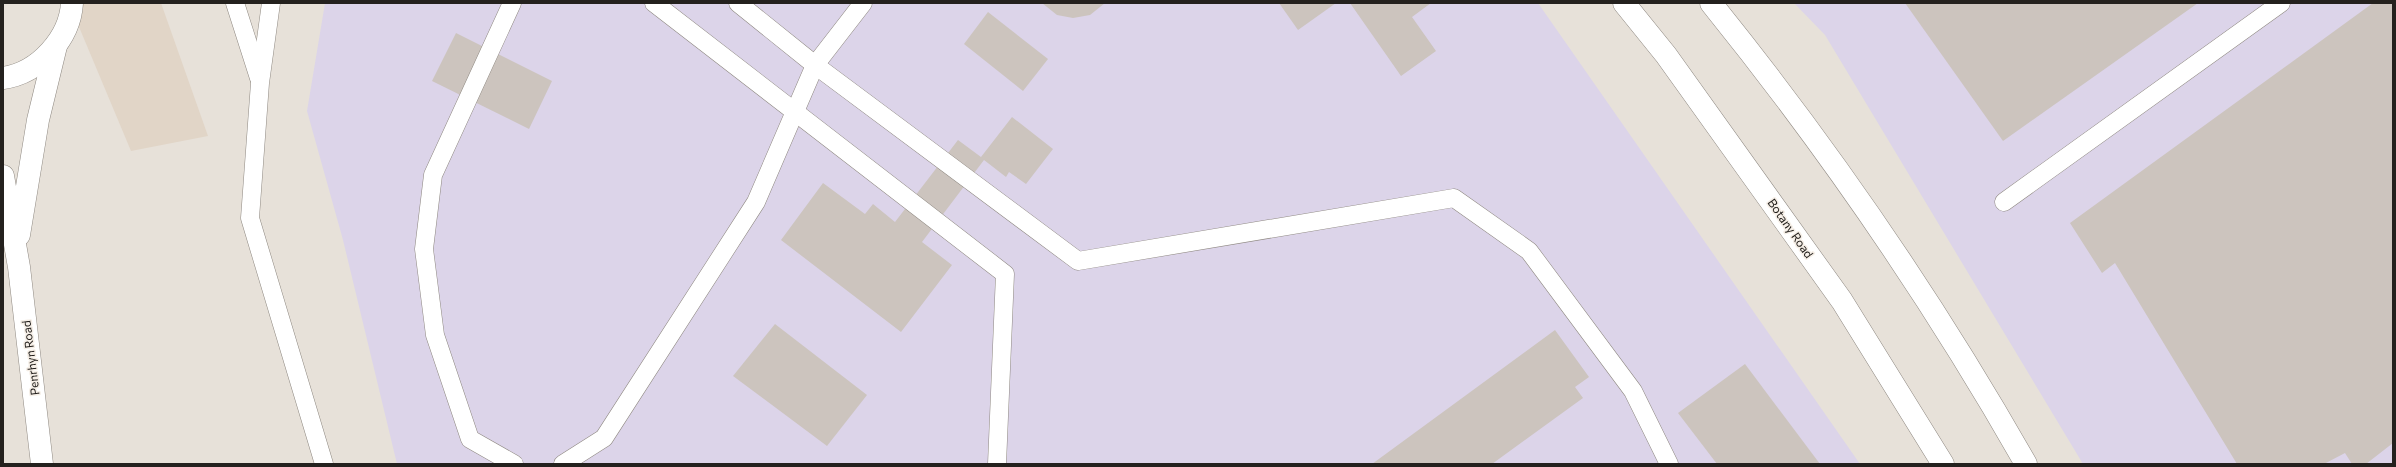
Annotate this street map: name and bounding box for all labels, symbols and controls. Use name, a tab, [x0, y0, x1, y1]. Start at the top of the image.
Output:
street label: Botany Road	[1765, 196, 1817, 260]
street label: Penrhyn Road	[18, 320, 42, 396]

